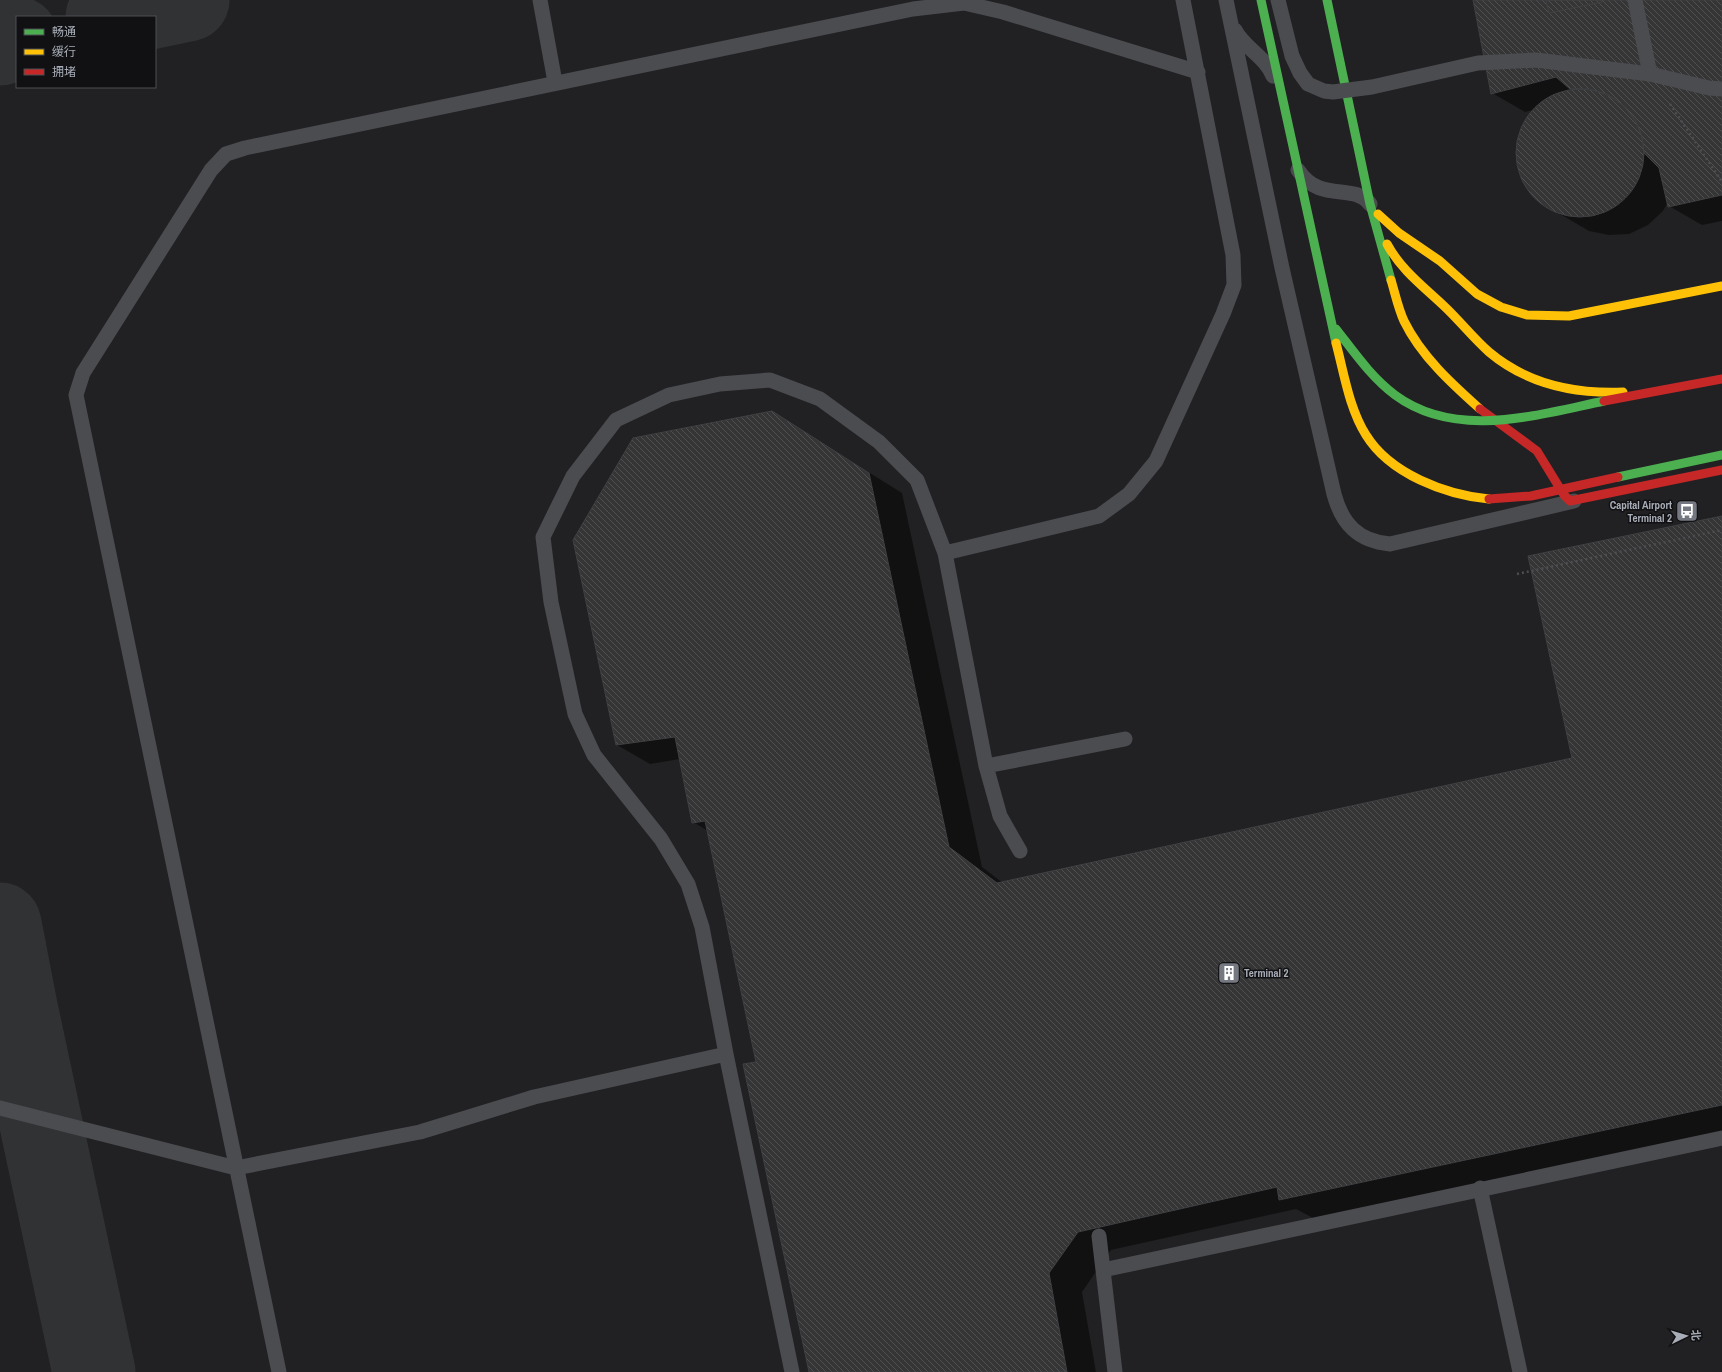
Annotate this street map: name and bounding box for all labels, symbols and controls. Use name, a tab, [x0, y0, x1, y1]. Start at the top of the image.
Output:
legend	[16, 16, 156, 88]
text: 畅通	[52, 24, 76, 40]
text: 缓行	[52, 44, 76, 60]
text: 拥堵	[52, 64, 76, 80]
place label: Capital Airport Terminal 2	[1610, 498, 1672, 525]
bus stop icon: Capital Airport Terminal 2	[1674, 498, 1700, 524]
building icon: Terminal 2	[1216, 960, 1242, 986]
place label: Terminal 2	[1244, 966, 1288, 980]
north arrow	[1666, 1316, 1706, 1356]
text: 北	[1689, 1329, 1703, 1341]

